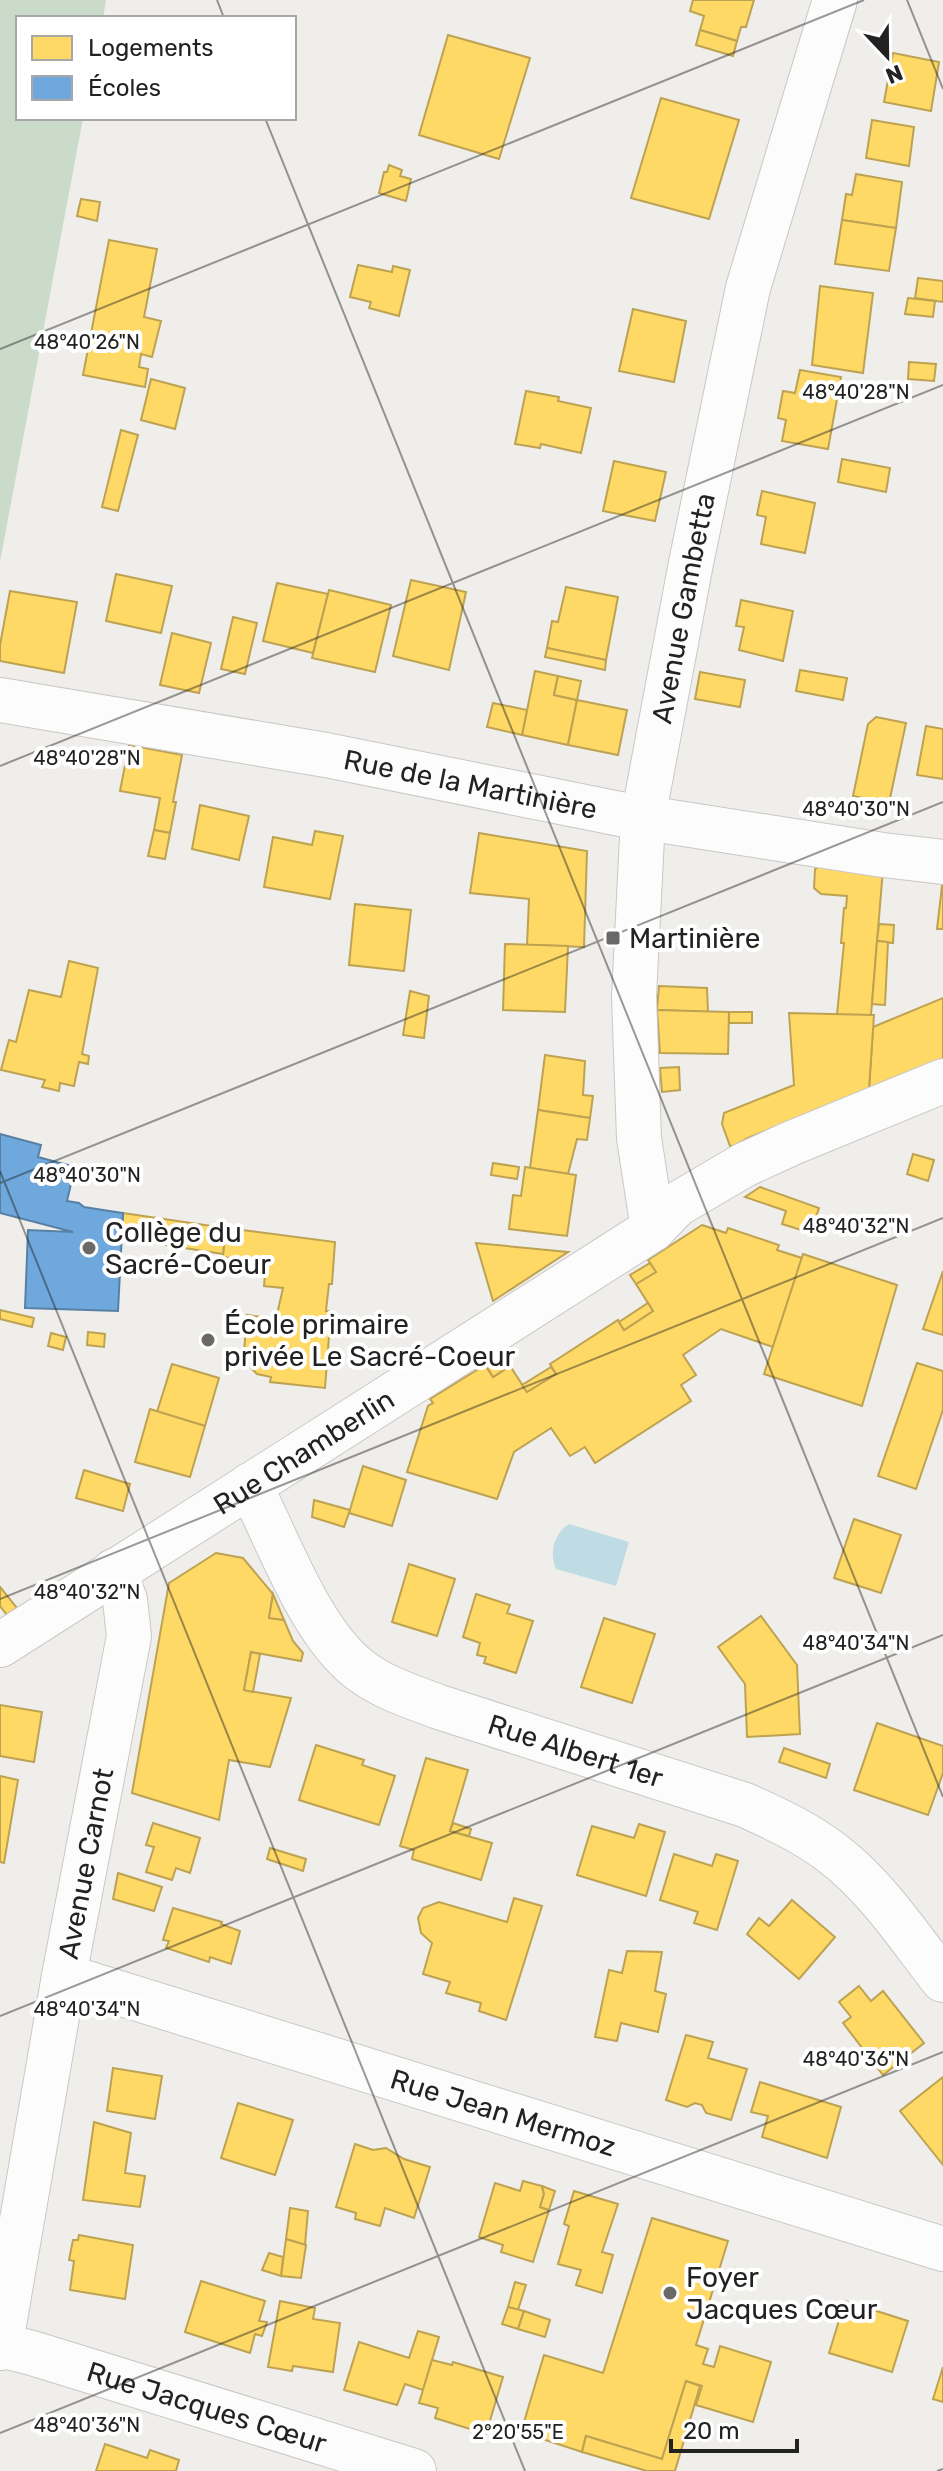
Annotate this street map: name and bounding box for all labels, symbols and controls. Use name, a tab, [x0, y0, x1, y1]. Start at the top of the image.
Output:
legend	[16, 16, 296, 120]
north arrow	[847, 16, 927, 96]
text: Logements	[88, 34, 214, 62]
text: N	[882, 59, 907, 90]
text: Écoles	[88, 74, 161, 102]
text: 48°40'26"N	[34, 330, 140, 354]
text: 48°40'28"N	[802, 380, 910, 404]
street label: Avenue Gambetta	[645, 490, 722, 726]
street label: Rue de la Martinière	[341, 742, 600, 826]
text: 48°40'28"N	[33, 746, 141, 770]
text: 48°40'30"N	[802, 797, 910, 821]
place label: Martinière	[629, 922, 761, 955]
marker: Martinière	[604, 929, 622, 947]
text: 48°40'30"N	[33, 1163, 141, 1187]
text: 48°40'32"N	[803, 1214, 909, 1238]
place label: Collège du Sacré-Coeur	[105, 1216, 271, 1281]
marker: Collège du Sacré-Coeur	[80, 1239, 98, 1257]
place label: École primaire privée Le Sacré-Coeur	[224, 1308, 516, 1373]
marker: École primaire privée Le Sacré-Coeur	[199, 1331, 217, 1349]
street label: Rue Chamberlin	[207, 1382, 400, 1521]
text: 48°40'32"N	[34, 1580, 140, 1604]
text: 48°40'34"N	[803, 1631, 909, 1655]
street label: Rue Albert 1er	[484, 1707, 667, 1794]
street label: Avenue Carnot	[51, 1765, 120, 1962]
text: 48°40'34"N	[34, 1997, 140, 2021]
text: 48°40'36"N	[803, 2047, 909, 2071]
street label: Rue Jean Mermoz	[387, 2062, 620, 2163]
place label: Foyer Jacques Cœur	[686, 2261, 878, 2326]
marker: Foyer Jacques Cœur	[661, 2284, 679, 2302]
street label: Rue Jacques Cœur	[83, 2354, 331, 2460]
scale bar	[671, 2403, 797, 2453]
text: 48°40'36"N	[34, 2413, 140, 2437]
text: 20 m	[683, 2417, 740, 2445]
text: 2°20'55"E	[472, 2420, 564, 2444]

